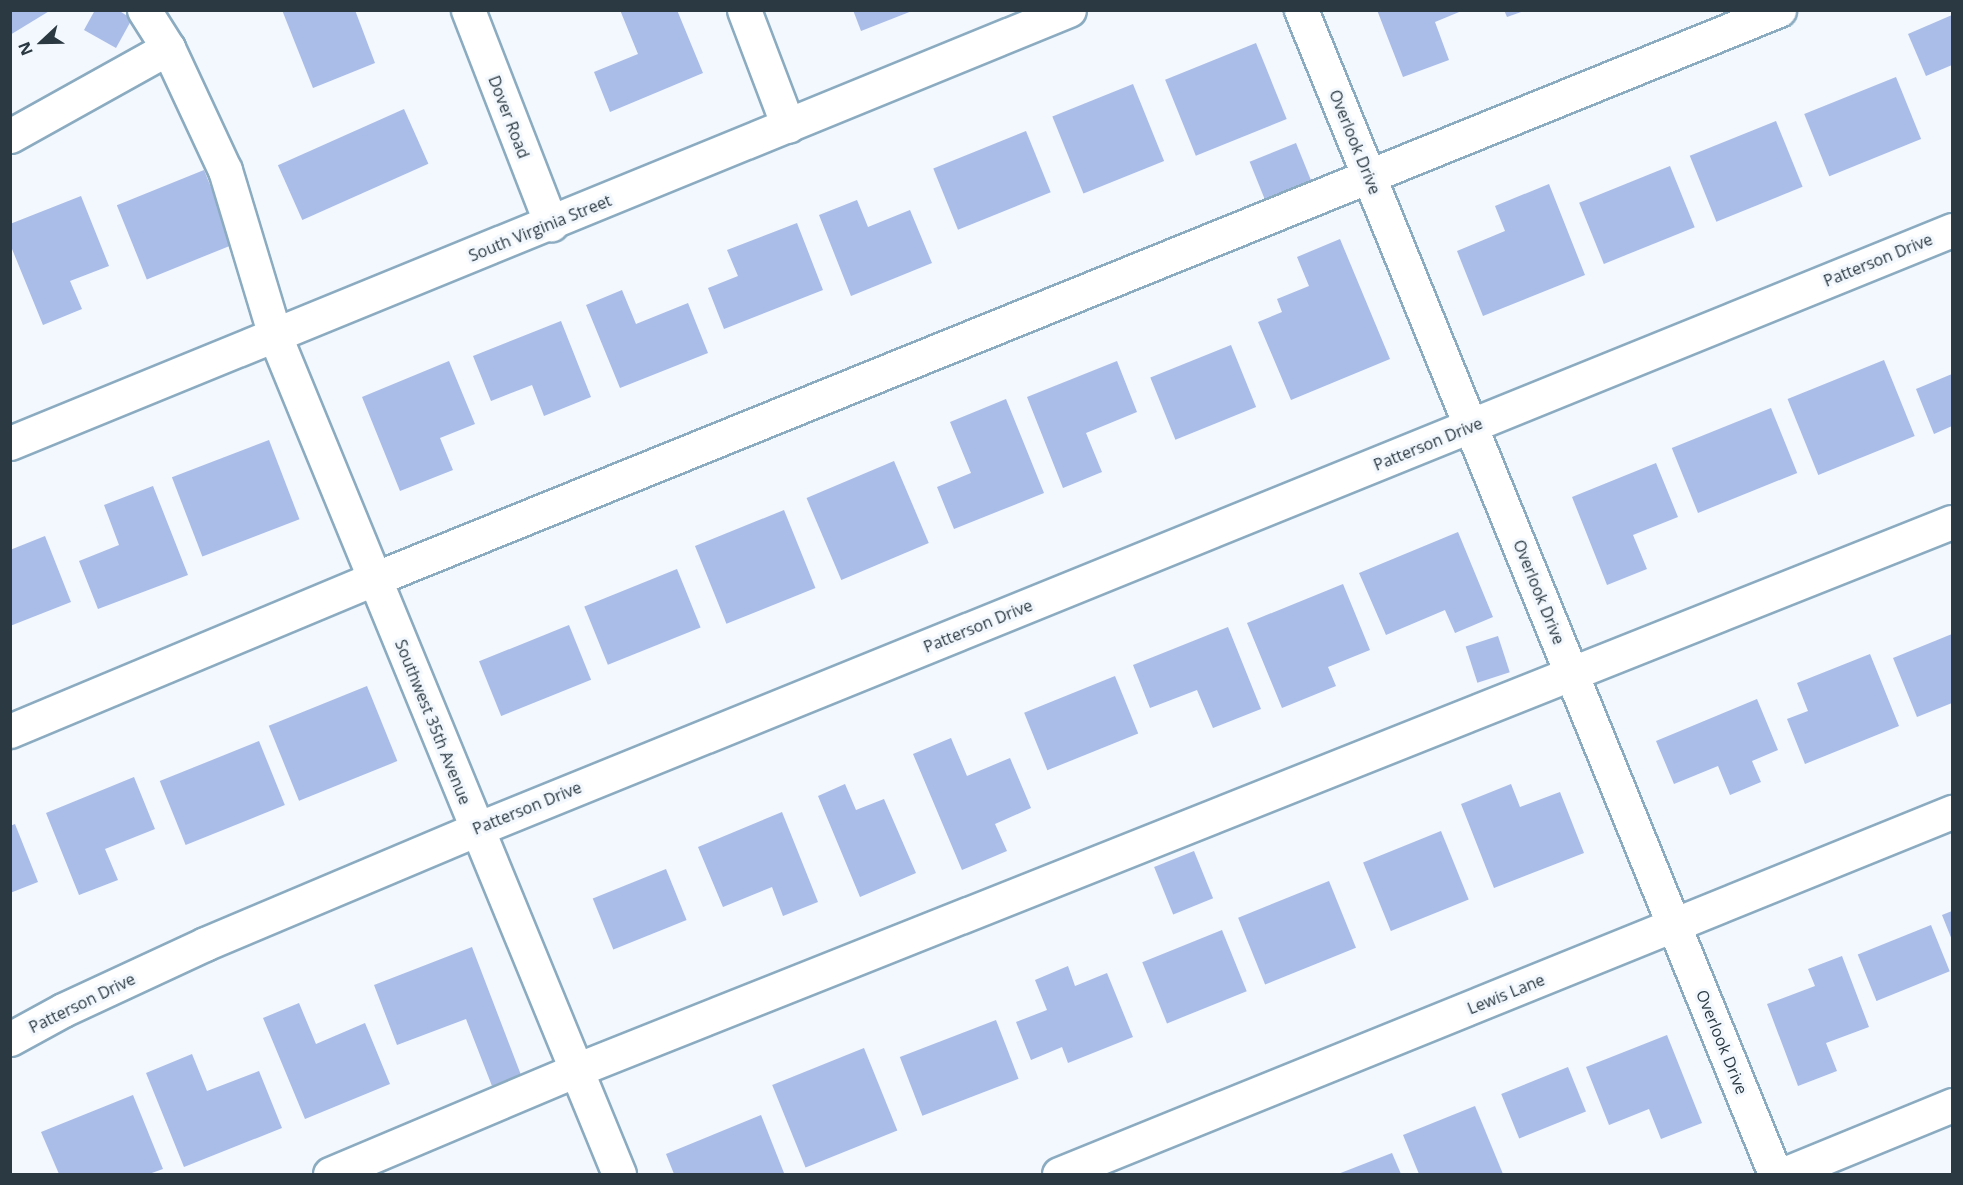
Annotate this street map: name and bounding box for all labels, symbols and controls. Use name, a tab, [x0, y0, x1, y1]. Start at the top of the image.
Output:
north arrow	[12, 12, 72, 72]
text: N	[13, 39, 38, 59]
street label: Dover Road	[484, 73, 534, 161]
street label: Overlook Drive	[1325, 87, 1385, 197]
street label: South Virginia Street	[466, 191, 614, 265]
street label: Patterson Drive	[1821, 229, 1935, 291]
street label: Patterson Drive	[1371, 413, 1485, 475]
street label: Overlook Drive	[1509, 537, 1569, 647]
street label: Patterson Drive	[921, 595, 1035, 657]
street label: Southwest 35th Avenue	[391, 637, 475, 807]
street label: Patterson Drive	[470, 777, 584, 839]
street label: Patterson Drive	[26, 969, 138, 1037]
street label: Lewis Lane	[1465, 970, 1547, 1018]
street label: Overlook Drive	[1692, 987, 1752, 1097]

